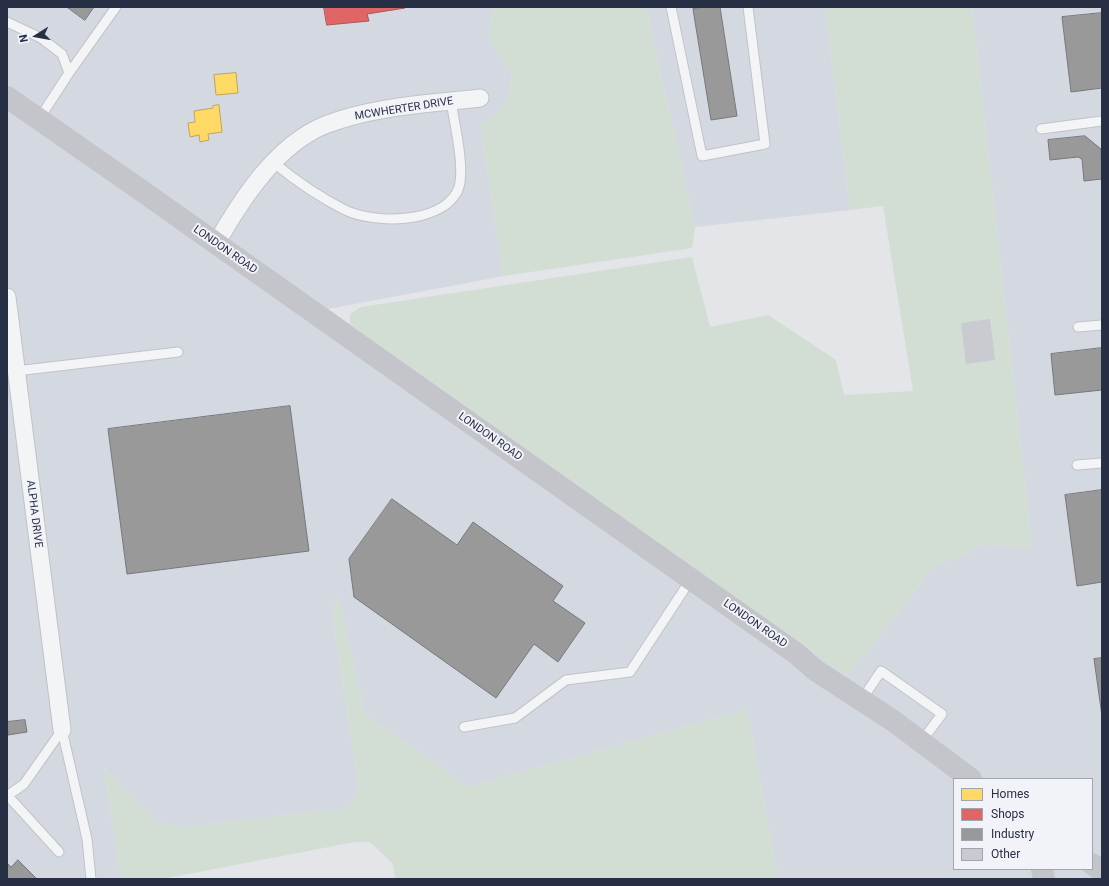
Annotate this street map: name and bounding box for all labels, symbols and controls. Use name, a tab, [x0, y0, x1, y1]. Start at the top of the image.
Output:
north arrow	[16, 16, 56, 56]
text: N	[17, 33, 31, 43]
street label: MCWHERTER DRIVE	[354, 95, 454, 123]
street label: LONDON ROAD	[191, 223, 259, 277]
street label: LONDON ROAD	[456, 410, 524, 464]
street label: ALPHA DRIVE	[23, 479, 45, 549]
street label: LONDON ROAD	[721, 597, 789, 651]
legend	[953, 778, 1093, 870]
text: Homes	[991, 787, 1029, 801]
text: Shops	[991, 807, 1025, 821]
text: Industry	[991, 827, 1034, 841]
text: Other	[991, 847, 1020, 861]

